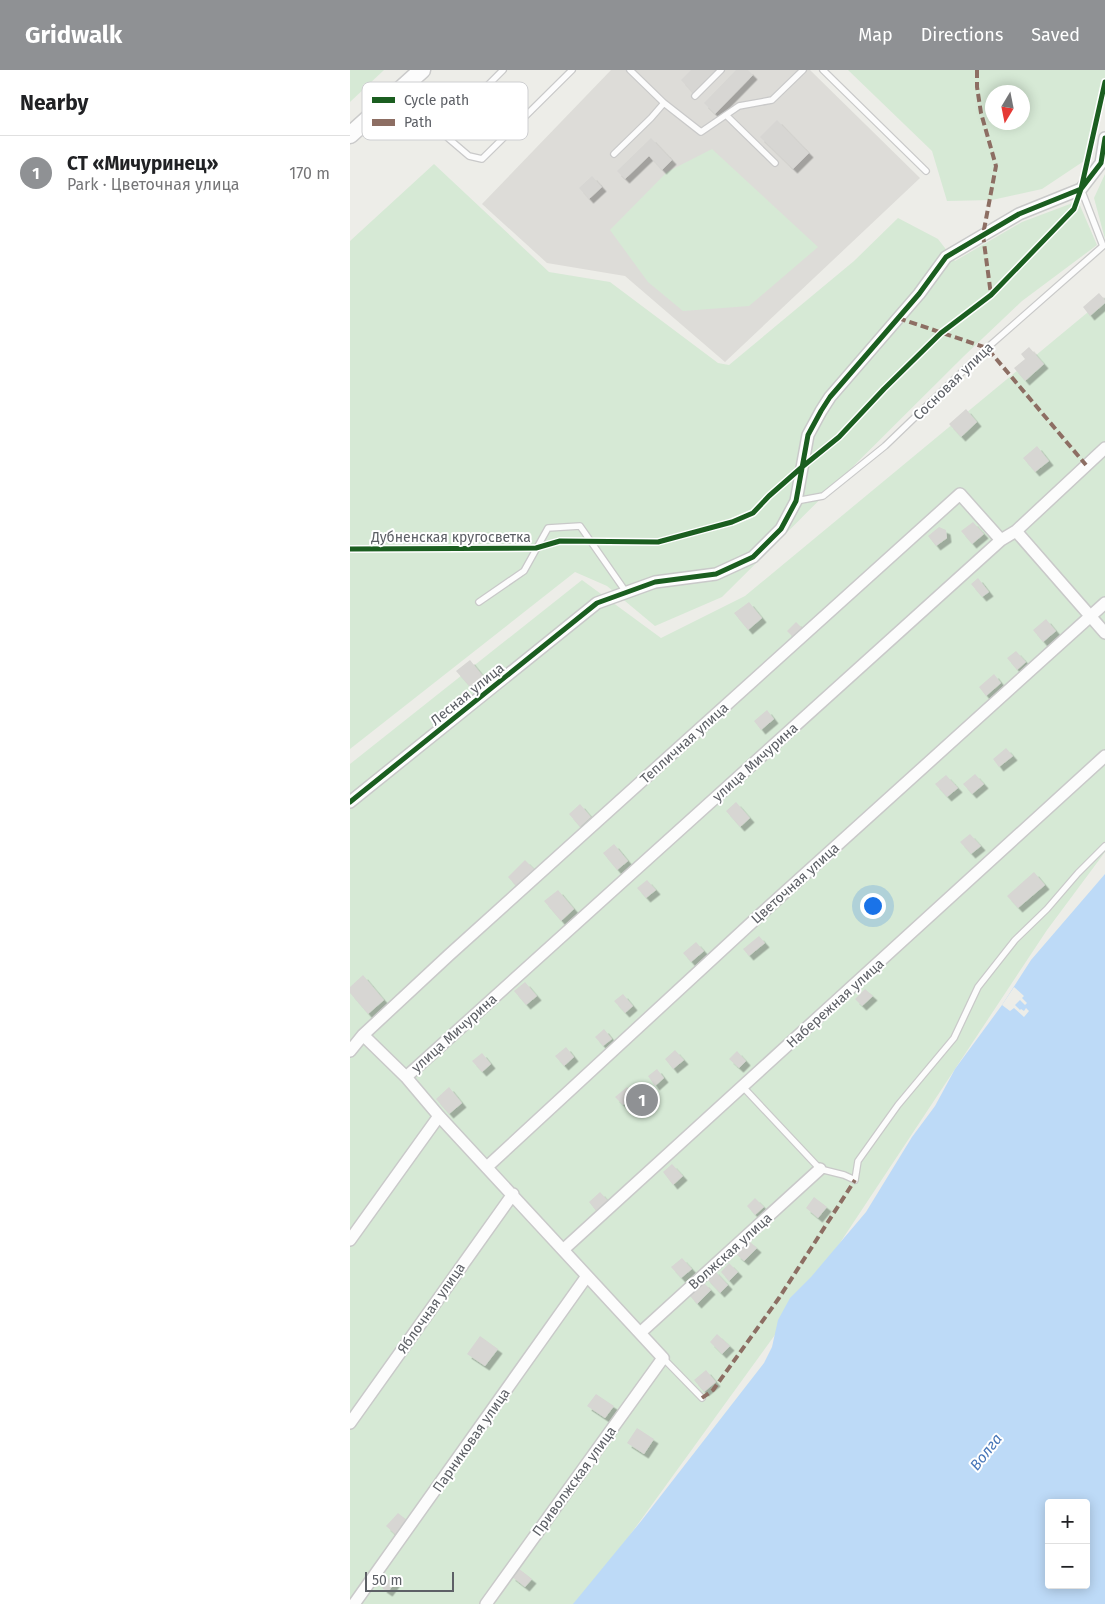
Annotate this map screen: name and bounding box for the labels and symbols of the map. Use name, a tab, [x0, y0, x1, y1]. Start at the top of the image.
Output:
legend	[362, 82, 528, 140]
north arrow	[985, 85, 1030, 130]
text: Cycle path	[404, 92, 469, 109]
text: Path	[404, 114, 432, 131]
street label: Сосновая улица	[910, 339, 997, 424]
street label: Дубненская кругосветка	[370, 529, 531, 546]
street label: Лесная улица	[427, 659, 508, 729]
street label: Тепличная улица	[637, 699, 732, 787]
street label: улица Мичурина	[709, 719, 802, 805]
street label: Цветочная улица	[748, 839, 843, 927]
your location	[860, 893, 886, 919]
street label: Набережная улица	[783, 955, 888, 1052]
street label: улица Мичурина	[408, 990, 501, 1076]
pin: 1	[626, 1081, 658, 1119]
street label: Волжская улица	[685, 1209, 776, 1293]
street label: Яблочная улица	[394, 1260, 469, 1357]
street label: Парниковая улица	[429, 1385, 514, 1496]
street label: Приволжская улица	[529, 1423, 620, 1540]
water label: Волга	[966, 1430, 1006, 1474]
scale bar	[365, 1569, 454, 1592]

